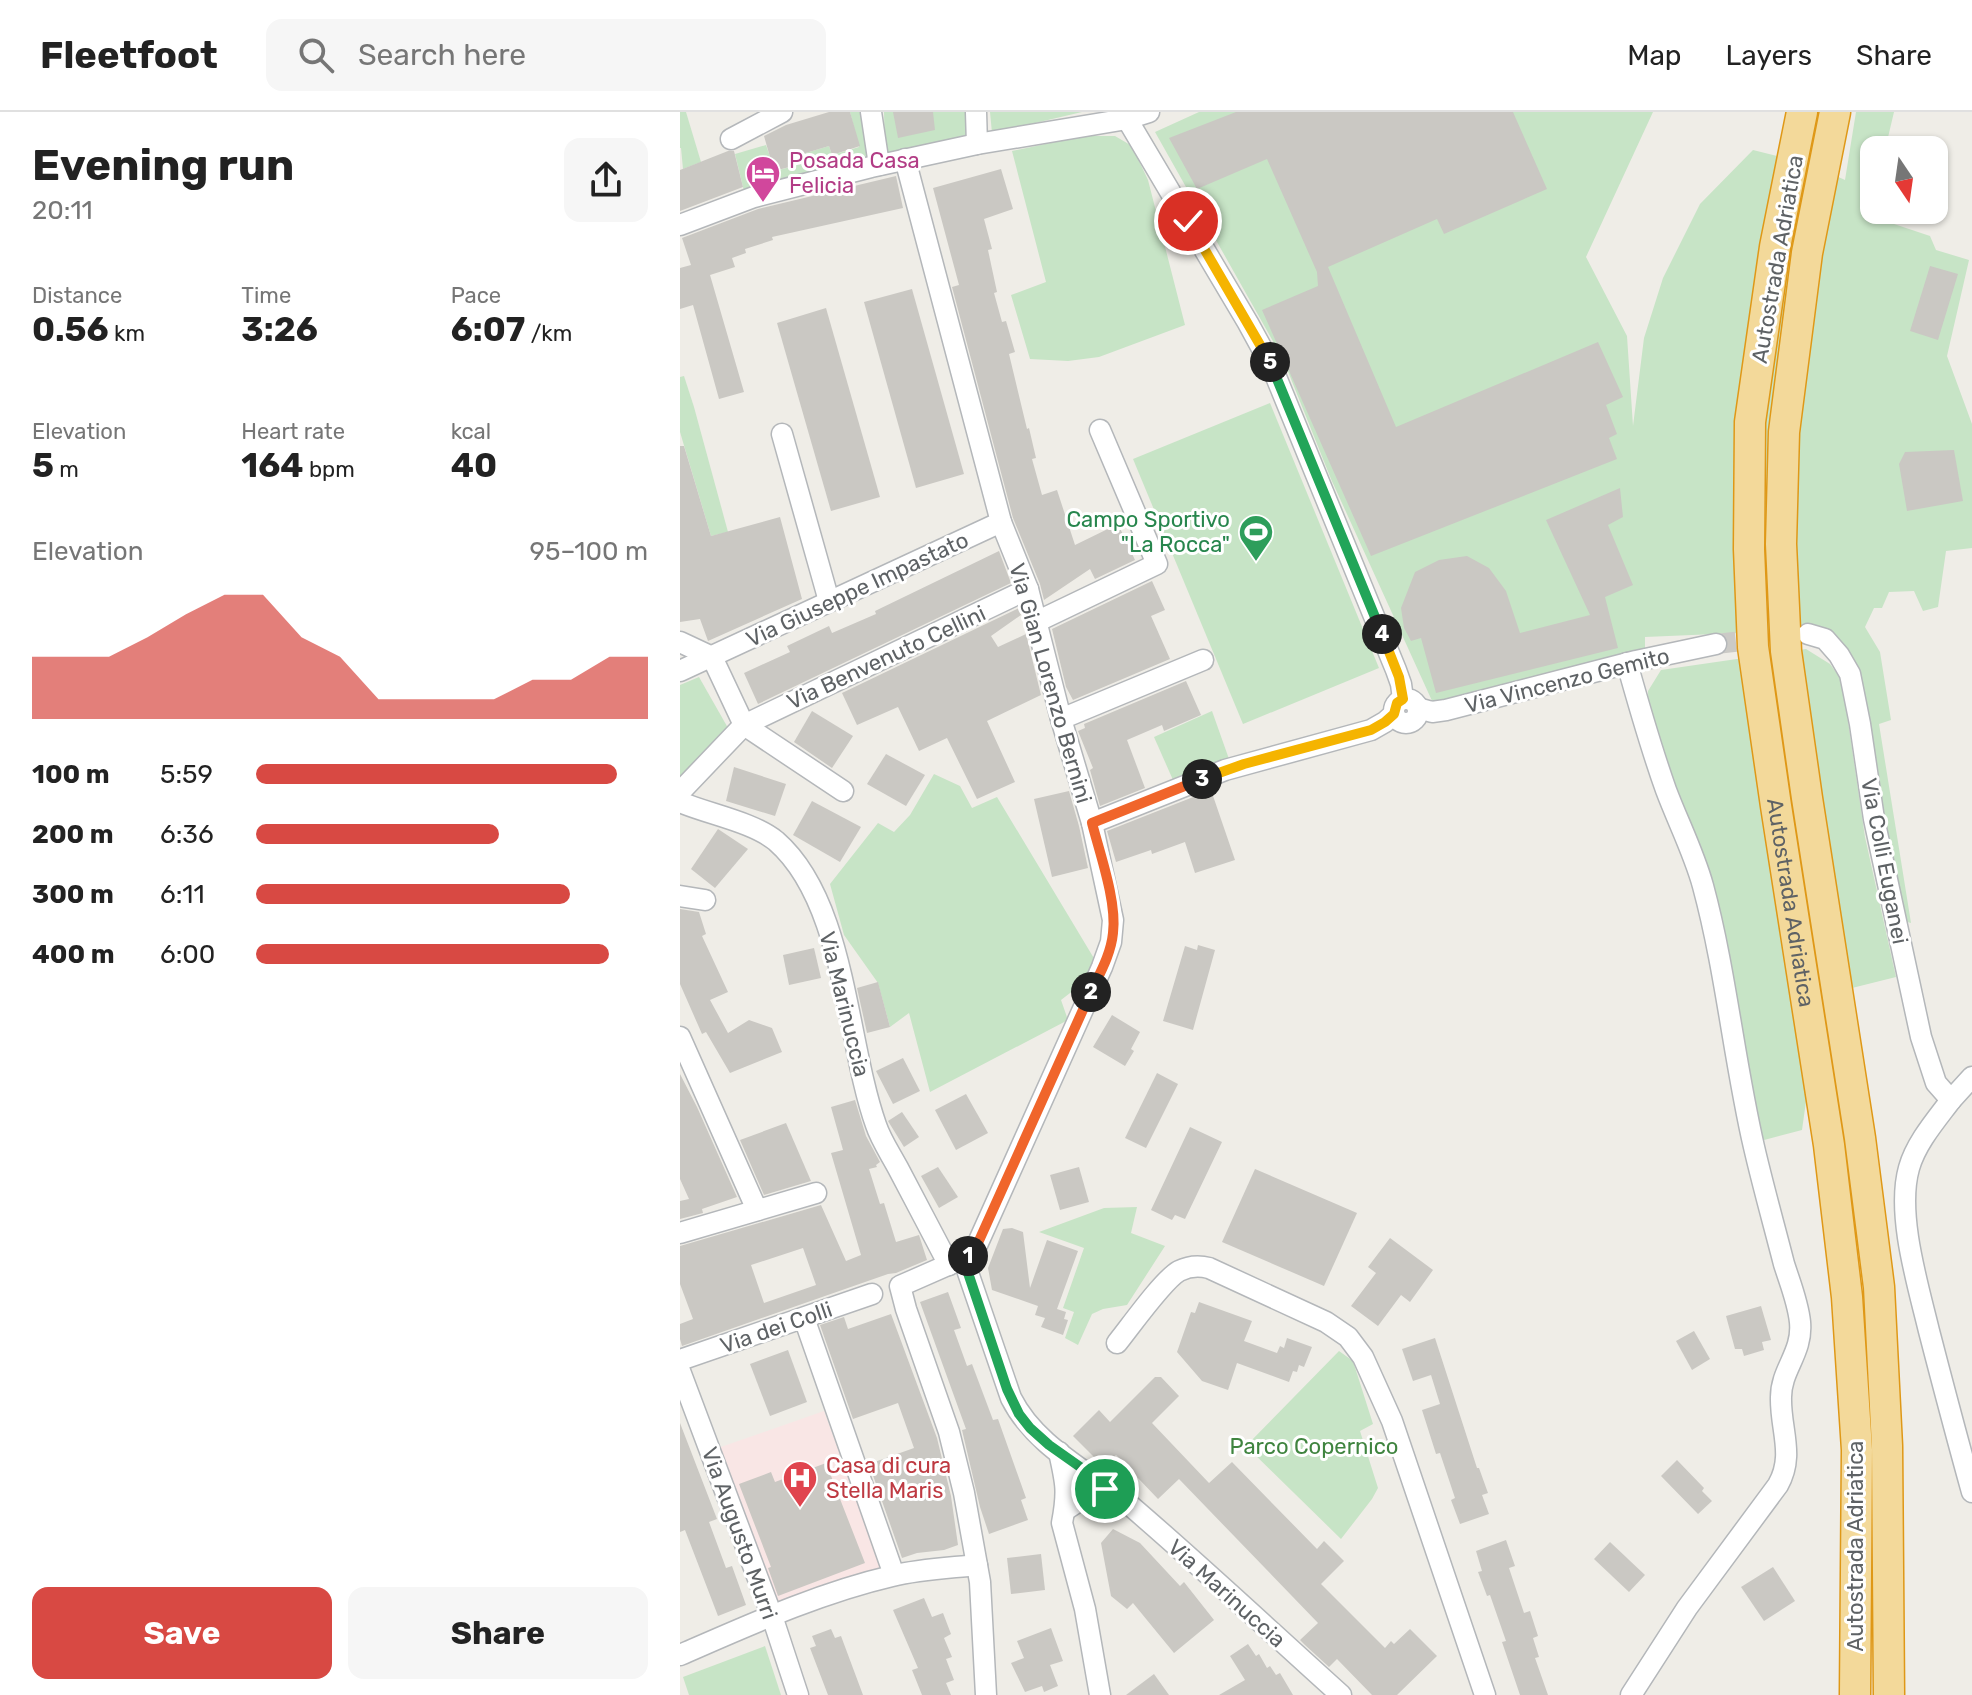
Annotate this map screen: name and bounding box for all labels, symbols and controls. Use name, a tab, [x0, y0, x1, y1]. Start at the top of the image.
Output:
search box	[266, 19, 826, 91]
text: Fleetfoot	[40, 32, 218, 78]
icon: search	[294, 33, 338, 77]
text: Search here	[358, 37, 526, 73]
text: Map	[1627, 39, 1682, 72]
text: Layers	[1726, 39, 1812, 72]
text: Share	[1856, 39, 1932, 72]
north arrow	[1860, 136, 1948, 224]
map controls	[1860, 136, 1948, 224]
button: share	[564, 138, 648, 222]
text: Evening run	[32, 139, 294, 191]
place label: Posada Casa Felicia	[789, 147, 920, 199]
street label: Autostrada Adriatica	[1746, 153, 1809, 365]
hotel icon: Posada Casa Felicia	[744, 154, 782, 204]
pin	[1154, 187, 1222, 255]
text: 20:11	[32, 195, 93, 226]
icon: check	[1166, 199, 1210, 243]
text: Distance	[32, 282, 122, 309]
text: Time	[241, 282, 291, 309]
text: Pace	[451, 282, 501, 309]
text: 0.56	[32, 309, 109, 350]
text: 3:26	[241, 309, 318, 350]
text: 6:07	[451, 309, 525, 350]
text: km	[109, 320, 145, 347]
text: /km	[525, 320, 572, 347]
pin: 5	[1250, 342, 1290, 382]
text: 5	[1263, 348, 1277, 375]
text: Elevation	[32, 418, 126, 445]
text: Heart rate	[241, 418, 345, 445]
text: kcal	[451, 418, 491, 445]
text: 5	[32, 445, 54, 486]
text: 164	[241, 445, 304, 486]
text: 40	[451, 445, 497, 486]
text: m	[54, 456, 79, 483]
text: bpm	[304, 456, 355, 483]
place label: Campo Sportivo "La Rocca"	[1066, 506, 1230, 558]
sports icon: Campo Sportivo "La Rocca"	[1237, 513, 1275, 563]
street label: Via Giuseppe Impastato	[742, 526, 973, 653]
text: Elevation	[32, 536, 143, 567]
text: 95–100 m	[530, 536, 648, 567]
street label: Via Gian Lorenzo Bernini	[1003, 560, 1098, 806]
street label: Via Benvenuto Cellini	[783, 600, 990, 715]
pin: 4	[1362, 614, 1402, 654]
text: 4	[1374, 620, 1390, 647]
street label: Via Vincenzo Gemito	[1462, 642, 1672, 719]
text: 100 m	[32, 759, 110, 790]
text: 5:59	[160, 759, 213, 790]
pin: 3	[1182, 759, 1222, 799]
text: 3	[1195, 765, 1209, 792]
street label: Via Colli Euganei	[1855, 776, 1914, 946]
street label: Autostrada Adriatica	[1761, 797, 1820, 1009]
text: 200 m	[32, 819, 114, 850]
text: 6:36	[160, 819, 214, 850]
text: 300 m	[32, 879, 114, 910]
text: 6:11	[160, 879, 205, 910]
street label: Via Marinuccia	[813, 929, 876, 1080]
text: 400 m	[32, 939, 114, 970]
text: 6:00	[160, 939, 215, 970]
pin: 2	[1071, 972, 1111, 1012]
text: 2	[1084, 978, 1098, 1005]
pin: 1	[948, 1236, 988, 1276]
text: 1	[963, 1242, 973, 1269]
street label: Via dei Colli	[717, 1296, 836, 1359]
park label: Parco Copernico	[1230, 1433, 1398, 1460]
street label: Autostrada Adriatica	[1842, 1441, 1869, 1651]
street label: Via Augusto Murri	[696, 1443, 783, 1623]
place label: Casa di cura Stella Maris	[826, 1452, 951, 1504]
pin	[1071, 1455, 1139, 1523]
hospital icon: Casa di cura Stella Maris	[781, 1459, 819, 1509]
icon: arrive	[1083, 1467, 1127, 1511]
street label: Via Marinuccia	[1162, 1534, 1291, 1653]
button: Save	[32, 1587, 332, 1679]
button: Share	[348, 1587, 648, 1679]

